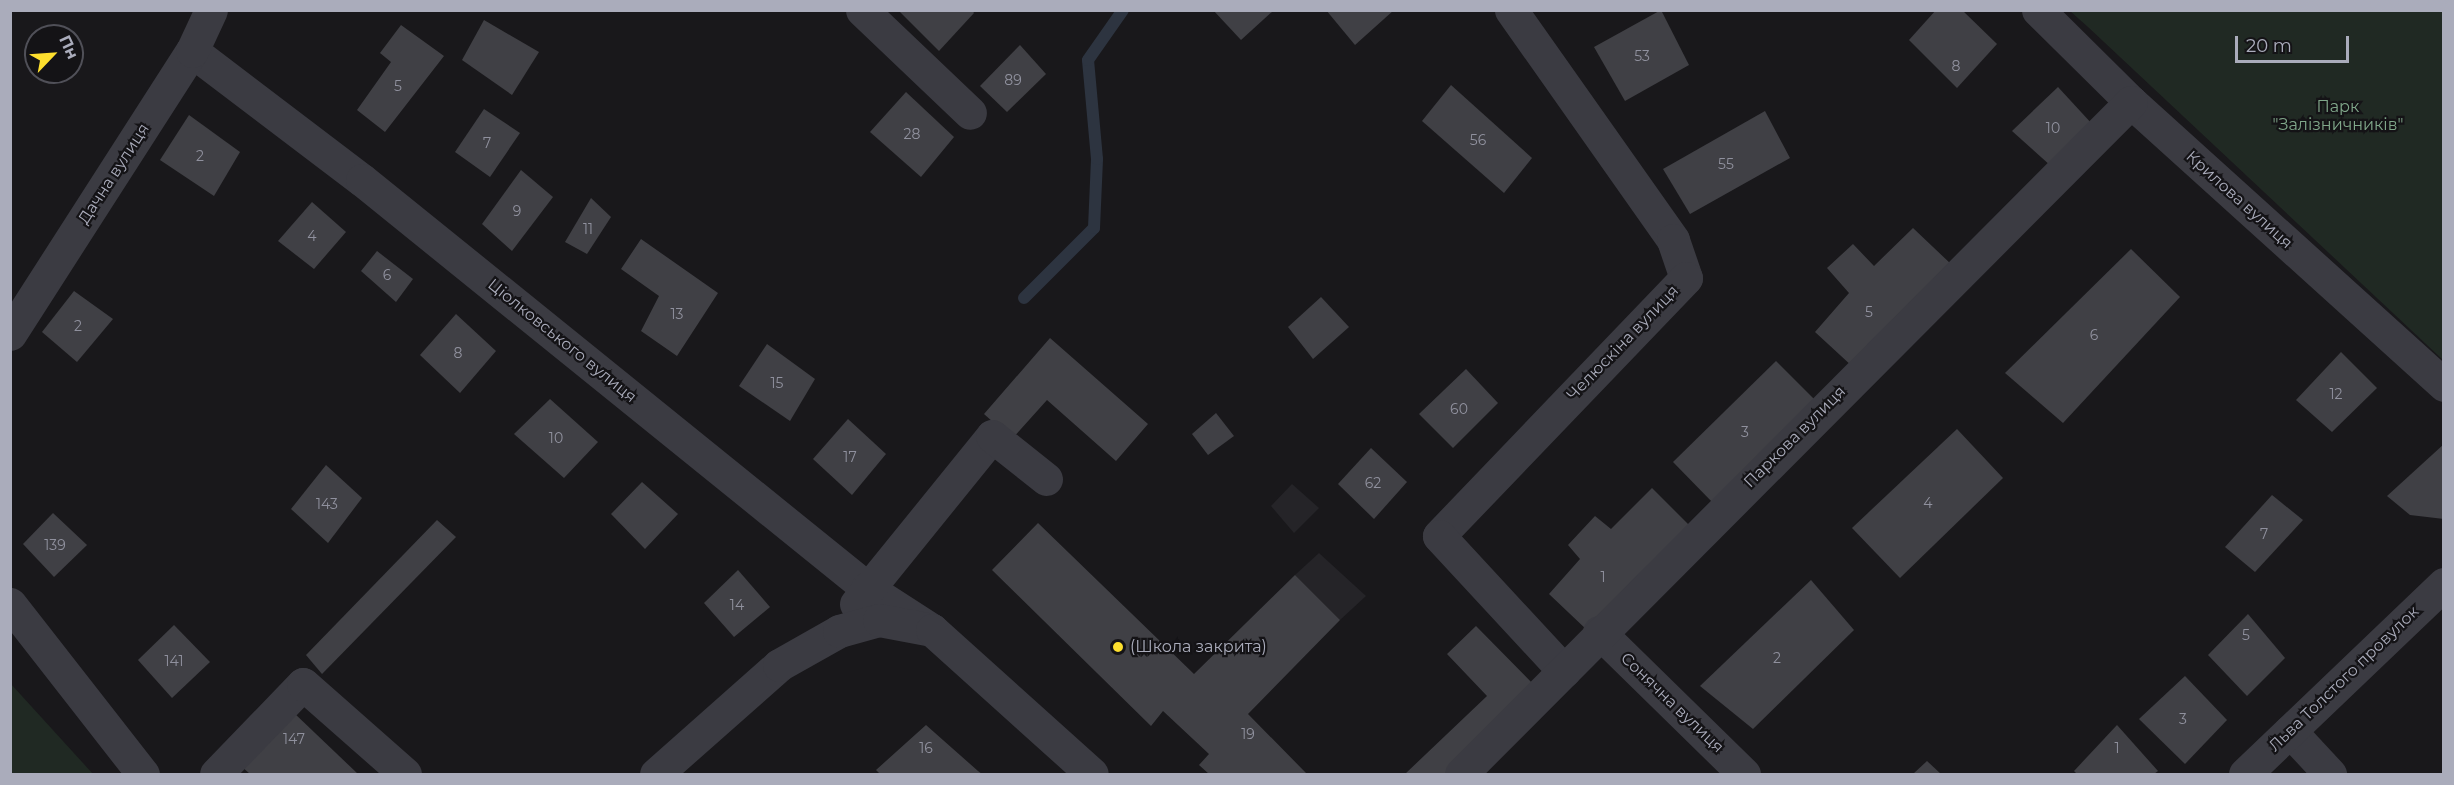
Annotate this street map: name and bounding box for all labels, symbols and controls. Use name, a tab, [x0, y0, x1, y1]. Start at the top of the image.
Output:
north arrow	[24, 24, 84, 84]
scale bar	[2238, 24, 2352, 62]
text: Пн	[55, 32, 83, 62]
text: 20 m	[2246, 35, 2292, 57]
house number: 53	[1634, 48, 1650, 64]
house number: 8	[1952, 58, 1960, 74]
house number: 89	[1004, 72, 1022, 88]
house number: 5	[394, 78, 402, 94]
park label: Парк "Залізничників"	[2273, 97, 2403, 135]
street label: Дачна вулиця	[74, 120, 154, 228]
house number: 10	[2046, 120, 2060, 136]
house number: 28	[904, 126, 920, 142]
house number: 56	[1470, 132, 1486, 148]
house number: 7	[483, 135, 491, 151]
street label: Крилова вулиця	[2182, 147, 2296, 253]
house number: 2	[196, 148, 204, 164]
house number: 55	[1718, 156, 1734, 172]
house number: 9	[513, 203, 521, 219]
house number: 11	[583, 221, 593, 237]
house number: 4	[307, 228, 317, 244]
house number: 6	[383, 267, 391, 283]
street label: Ціолковського вулиця	[484, 275, 640, 407]
street label: Челюскіна вулиця	[1563, 282, 1683, 404]
house number: 5	[1865, 304, 1873, 320]
house number: 13	[671, 306, 683, 322]
house number: 2	[74, 318, 82, 334]
house number: 6	[2090, 327, 2098, 343]
house number: 8	[454, 345, 462, 361]
house number: 15	[771, 375, 783, 391]
street label: Паркова вулиця	[1740, 382, 1850, 492]
house number: 12	[2329, 386, 2343, 402]
house number: 60	[1450, 401, 1468, 417]
house number: 3	[1741, 424, 1749, 440]
house number: 10	[549, 430, 563, 446]
house number: 17	[843, 449, 857, 465]
house number: 62	[1365, 475, 1381, 491]
house number: 4	[1923, 495, 1933, 511]
house number: 143	[316, 496, 338, 512]
house number: 7	[2260, 526, 2268, 542]
house number: 139	[44, 537, 66, 553]
house number: 1	[1600, 569, 1606, 585]
house number: 14	[730, 597, 744, 613]
street label: Льва Толстого провулок	[2265, 602, 2423, 756]
house number: 5	[2242, 627, 2250, 643]
place label: (Школа закрита)	[1130, 637, 1267, 657]
marker: (Школа закрита)	[1111, 640, 1125, 654]
street label: Сонячна вулиця	[1617, 649, 1727, 757]
house number: 2	[1773, 650, 1781, 666]
house number: 141	[164, 653, 184, 669]
house number: 3	[2179, 711, 2187, 727]
house number: 19	[1241, 726, 1255, 742]
house number: 147	[283, 731, 305, 747]
house number: 16	[919, 740, 933, 756]
house number: 1	[2114, 740, 2120, 756]

